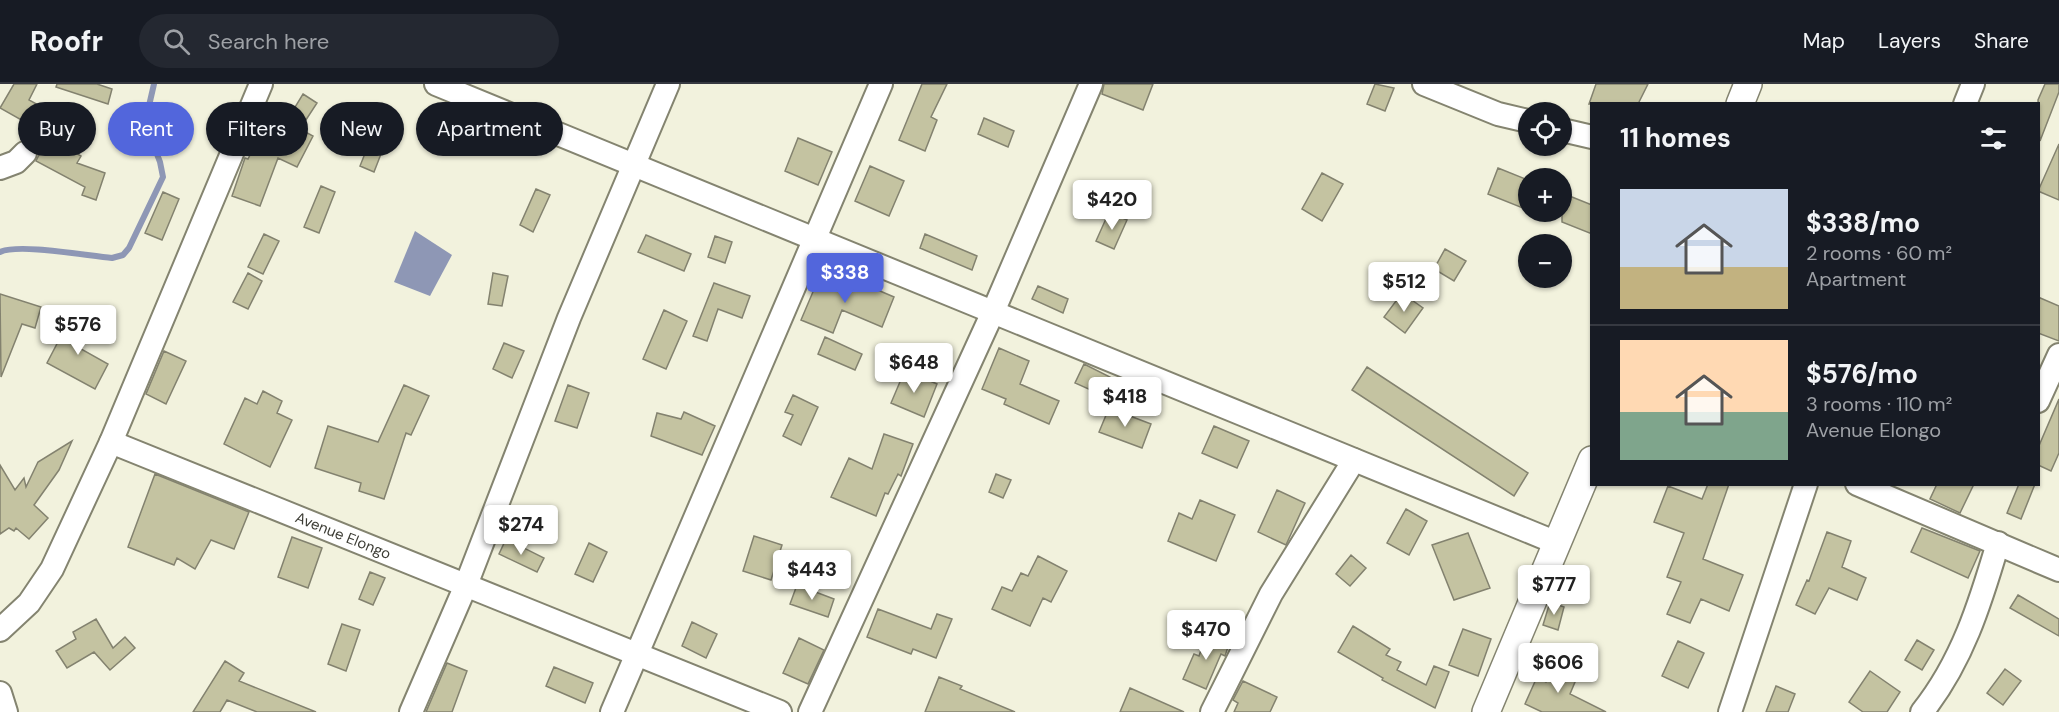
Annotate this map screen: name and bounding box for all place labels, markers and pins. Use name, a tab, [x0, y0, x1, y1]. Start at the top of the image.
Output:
pin: $420	[1076, 180, 1148, 231]
pin: $338	[809, 253, 881, 304]
pin: $512	[1368, 262, 1440, 313]
pin: $576	[42, 305, 114, 356]
pin: $648	[878, 343, 950, 394]
pin: $418	[1089, 377, 1161, 428]
pin: $274	[485, 505, 557, 556]
pin: $443	[776, 550, 848, 601]
pin: $777	[1518, 565, 1590, 616]
pin: $470	[1170, 610, 1242, 661]
pin: $606	[1522, 643, 1594, 694]

